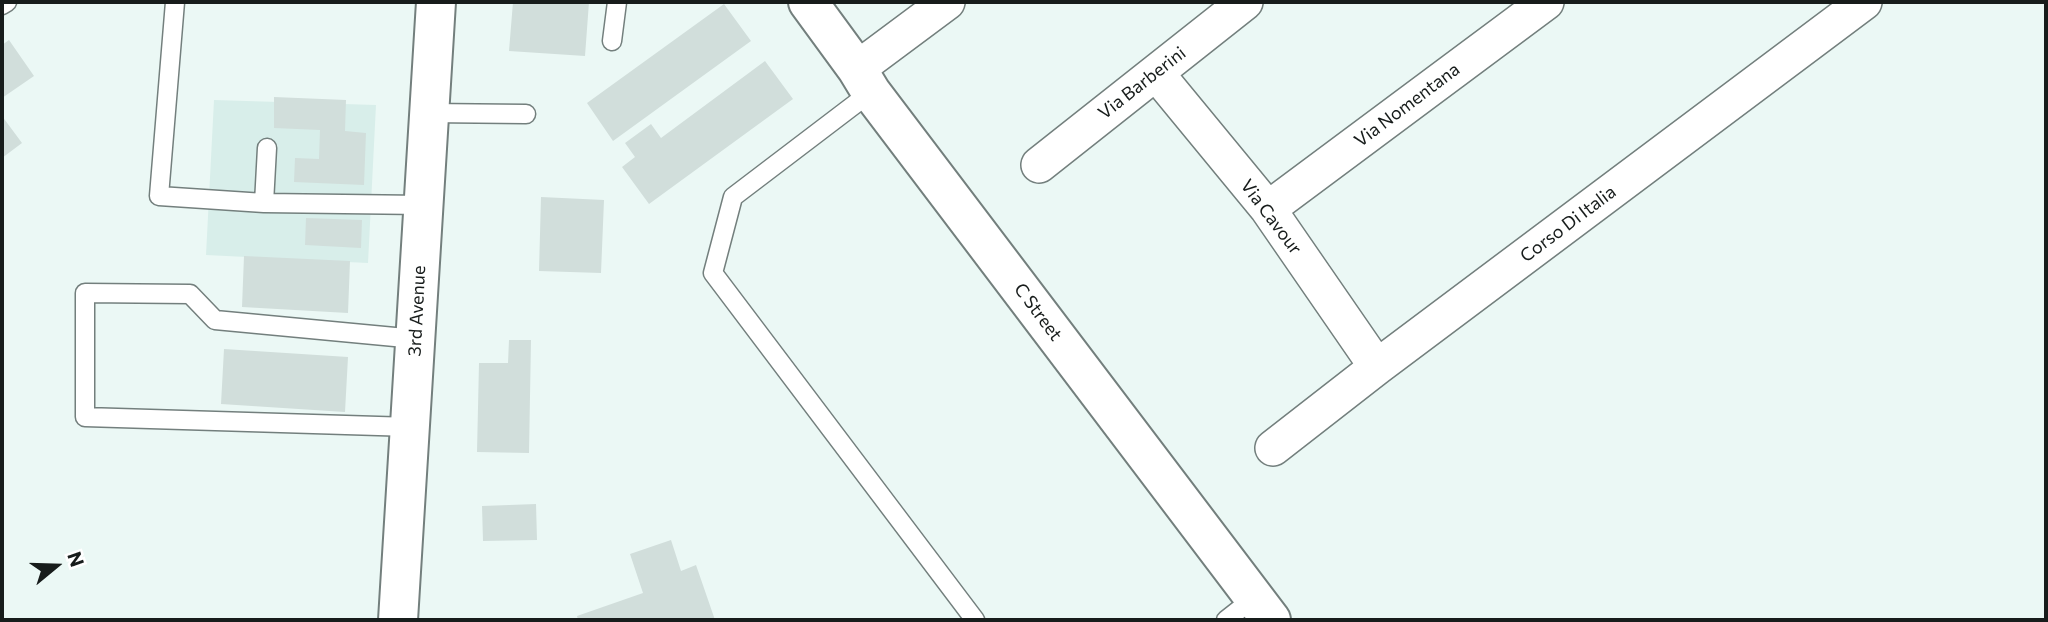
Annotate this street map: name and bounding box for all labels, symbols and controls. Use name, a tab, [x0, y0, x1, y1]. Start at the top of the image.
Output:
street label: Via Barberini	[1094, 42, 1190, 124]
street label: Via Nomentana	[1350, 58, 1464, 152]
street label: Via Cavour	[1236, 175, 1306, 259]
street label: Corso Di Italia	[1516, 181, 1620, 267]
street label: 3rd Avenue	[404, 265, 430, 357]
street label: C Street	[1009, 279, 1067, 345]
north arrow	[21, 531, 91, 601]
text: N	[63, 549, 90, 569]

